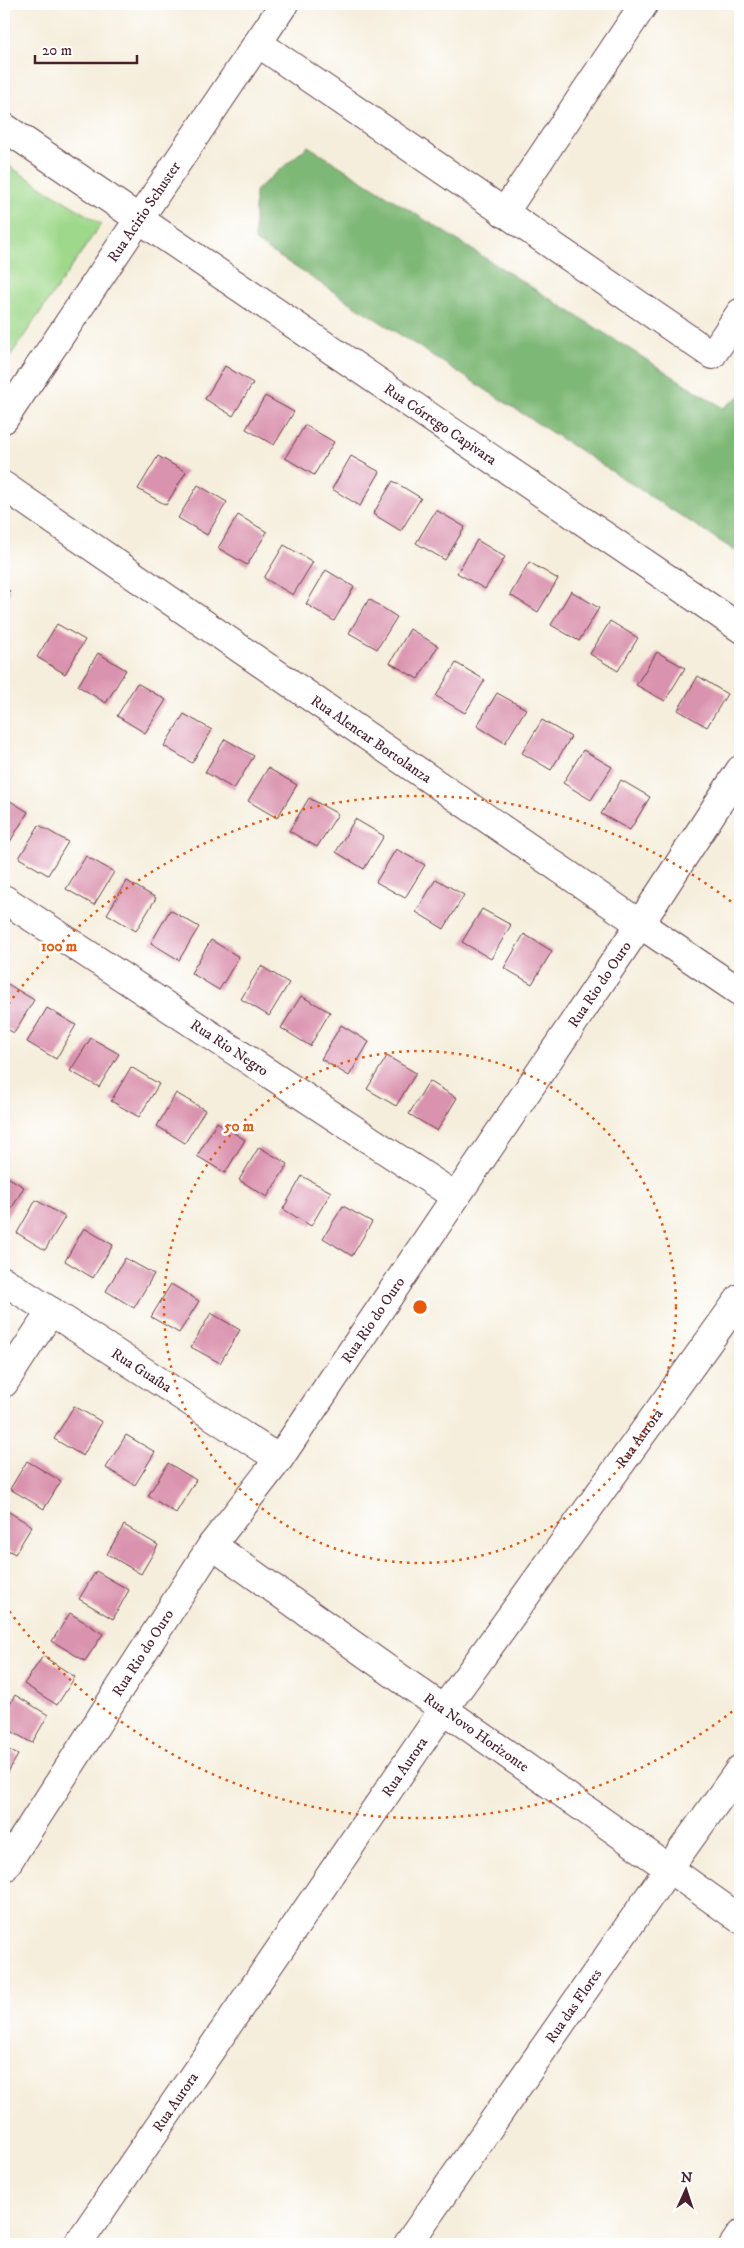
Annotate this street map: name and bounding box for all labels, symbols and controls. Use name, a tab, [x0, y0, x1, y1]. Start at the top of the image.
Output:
scale bar	[35, 32, 138, 64]
text: 20 m	[42, 41, 72, 60]
street label: Rua Acirio Schuster	[103, 157, 185, 266]
street label: Rua Córrego Capivara	[381, 379, 501, 469]
street label: Rua Alencar Bortolanza	[307, 691, 436, 788]
text: 100 m	[41, 937, 78, 956]
street label: Rua Rio do Ouro	[564, 937, 635, 1031]
street label: Rua Rio Negro	[187, 1015, 272, 1080]
text: 50 m	[223, 1117, 255, 1136]
street label: Rua Rio do Ouro	[337, 1273, 409, 1367]
centre of rings	[411, 1298, 429, 1316]
street label: Rua Guaíba	[108, 1344, 176, 1397]
street label: Rua Aurora	[611, 1404, 667, 1471]
street label: Rua Rio do Ouro	[108, 1606, 178, 1700]
street label: Rua Novo Horizonte	[420, 1688, 533, 1776]
street label: Rua Aurora	[377, 1733, 432, 1801]
street label: Rua das Flores	[541, 1965, 606, 2047]
street label: Rua Aurora	[148, 2068, 203, 2136]
north arrow	[662, 2166, 712, 2216]
text: N	[680, 2169, 693, 2187]

